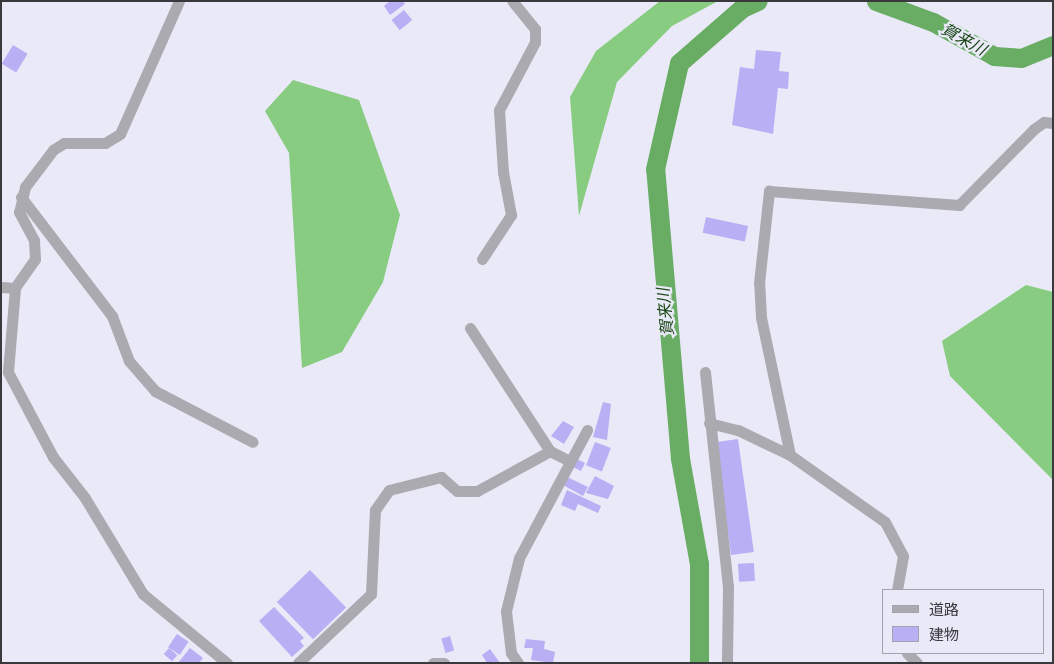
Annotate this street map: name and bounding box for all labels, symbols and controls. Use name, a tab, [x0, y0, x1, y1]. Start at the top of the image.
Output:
water label: 賀来川	[938, 19, 990, 59]
water label: 賀来川	[653, 287, 677, 337]
legend	[882, 589, 1044, 654]
text: 道路	[929, 600, 959, 619]
text: 建物	[929, 625, 959, 644]

